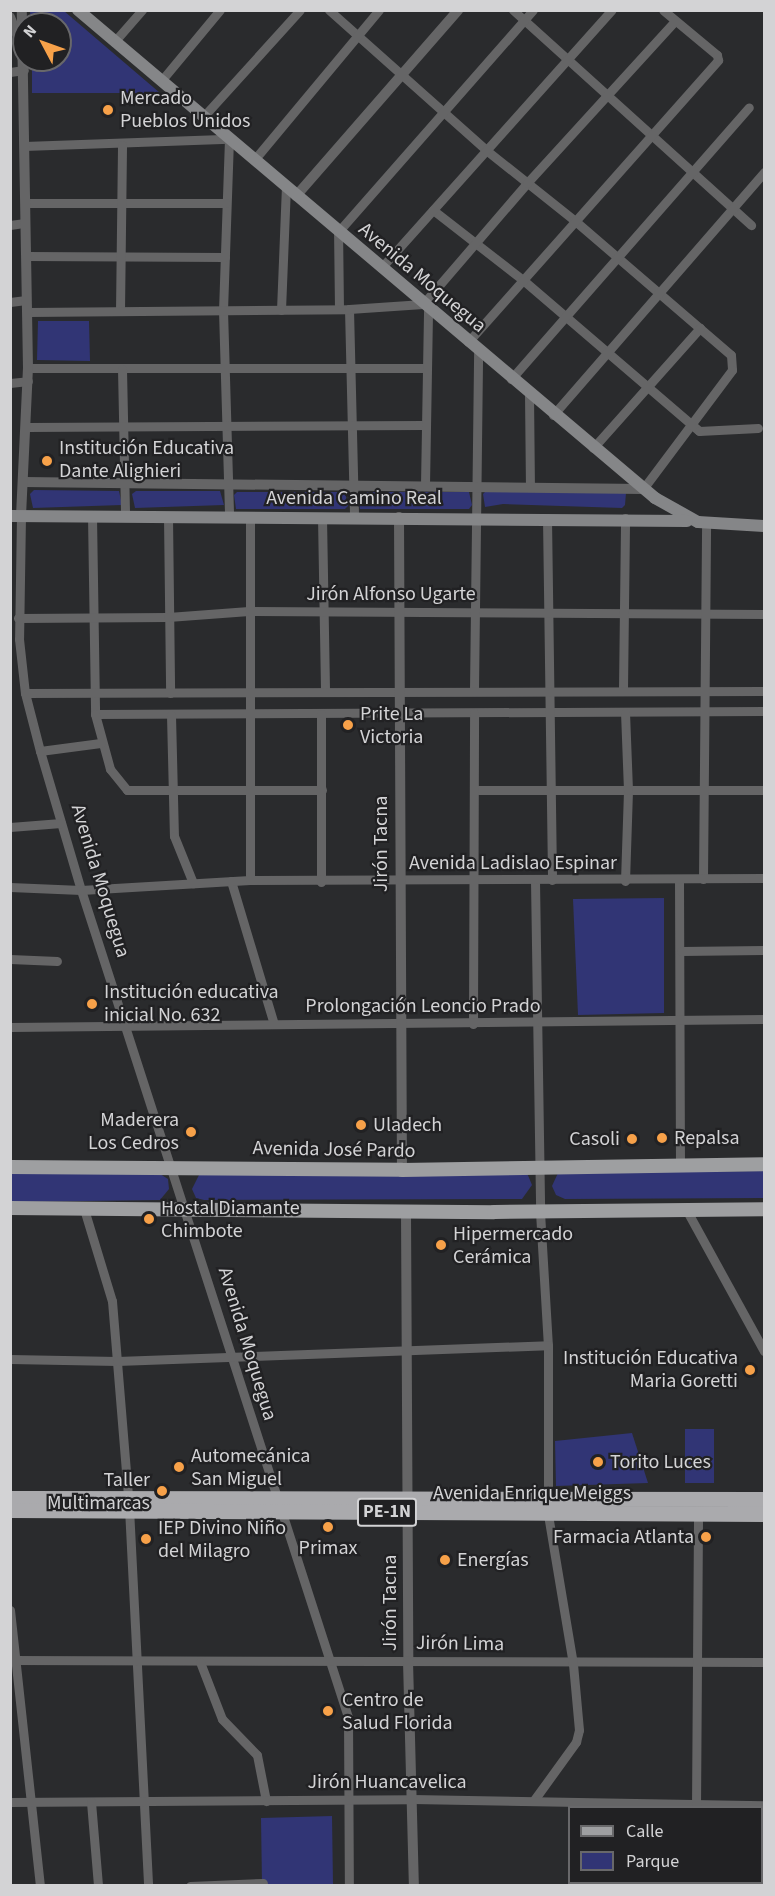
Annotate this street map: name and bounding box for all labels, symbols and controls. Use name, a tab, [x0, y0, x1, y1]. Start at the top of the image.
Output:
north arrow	[12, 12, 72, 72]
text: N	[18, 20, 42, 43]
place label: Mercado Pueblos Unidos	[120, 86, 250, 133]
marker: Mercado Pueblos Unidos	[101, 103, 115, 117]
street label: Avenida Moquegua	[353, 218, 491, 338]
place label: Institución Educativa Dante Alighieri	[59, 437, 234, 484]
marker: Institución Educativa Dante Alighieri	[40, 454, 54, 468]
street label: Avenida Camino Real	[266, 486, 442, 510]
street label: Jirón Alfonso Ugarte	[306, 582, 476, 606]
place label: Prite La Victoria	[360, 702, 423, 749]
marker: Prite La Victoria	[341, 718, 355, 732]
street label: Jirón Tacna	[369, 796, 393, 892]
street label: Avenida Moquegua	[65, 801, 135, 961]
street label: Avenida Ladislao Espinar	[409, 851, 617, 875]
place label: Institución educativa inicial No. 632	[104, 981, 279, 1028]
street label: Prolongación Leoncio Prado	[305, 994, 541, 1018]
marker: Institución educativa inicial No. 632	[85, 997, 99, 1011]
place label: Maderera Los Cedros	[88, 1108, 179, 1155]
place label: Uladech	[373, 1113, 442, 1137]
marker: Uladech	[354, 1118, 368, 1132]
marker: Maderera Los Cedros	[184, 1125, 198, 1139]
place label: Repalsa	[674, 1126, 740, 1150]
place label: Casoli	[569, 1127, 620, 1151]
marker: Repalsa	[655, 1131, 669, 1145]
marker: Casoli	[625, 1132, 639, 1146]
street label: Avenida José Pardo	[252, 1137, 416, 1163]
place label: Hostal Diamante Chimbote	[161, 1196, 300, 1243]
marker: Hostal Diamante Chimbote	[142, 1212, 156, 1226]
place label: Hipermercado Cerámica	[453, 1222, 573, 1269]
marker: Hipermercado Cerámica	[434, 1238, 448, 1252]
street label: Avenida Moquegua	[212, 1264, 282, 1424]
place label: Institución Educativa Maria Goretti	[563, 1346, 738, 1393]
marker: Institución Educativa Maria Goretti	[743, 1363, 757, 1377]
place label: Automecánica San Miguel	[191, 1444, 310, 1491]
place label: Torito Luces	[610, 1450, 711, 1474]
marker: Torito Luces	[591, 1455, 605, 1469]
marker: Automecánica San Miguel	[172, 1460, 186, 1474]
place label: Taller Multimarcas	[47, 1468, 150, 1515]
street label: Avenida Enrique Meiggs	[433, 1481, 631, 1505]
marker: Taller Multimarcas	[155, 1484, 169, 1498]
road number: PE-1N	[356, 1497, 418, 1527]
place label: IEP Divino Niño del Milagro	[158, 1516, 286, 1563]
marker: Primax	[321, 1520, 335, 1534]
place label: Farmacia Atlanta	[553, 1525, 694, 1549]
marker: Farmacia Atlanta	[699, 1530, 713, 1544]
marker: IEP Divino Niño del Milagro	[139, 1532, 153, 1546]
place label: Primax	[299, 1536, 357, 1560]
place label: Energías	[457, 1548, 529, 1572]
marker: Energías	[438, 1553, 452, 1567]
street label: Jirón Tacna	[378, 1555, 402, 1651]
street label: Jirón Lima	[416, 1631, 504, 1657]
place label: Centro de Salud Florida	[342, 1688, 453, 1735]
marker: Centro de Salud Florida	[319, 1702, 337, 1720]
street label: Jirón Huancavelica	[307, 1770, 467, 1794]
legend	[568, 1806, 763, 1884]
text: Calle	[626, 1819, 663, 1844]
text: Parque	[626, 1849, 679, 1874]

